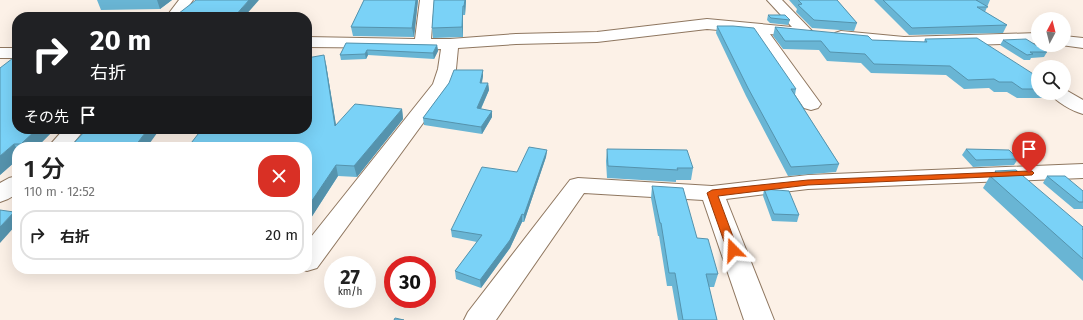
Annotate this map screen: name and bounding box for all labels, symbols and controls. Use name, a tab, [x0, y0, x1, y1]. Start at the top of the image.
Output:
north arrow	[1031, 12, 1071, 52]
map controls	[1031, 12, 1071, 100]
text: 20 m	[90, 24, 151, 57]
icon: right	[24, 28, 76, 80]
button: search	[1031, 60, 1071, 100]
text: 右折	[90, 62, 126, 84]
icon: arrive	[77, 104, 99, 126]
text: その先	[24, 108, 69, 126]
pin	[1012, 132, 1046, 173]
icon: arrive	[1018, 138, 1040, 160]
text: 1 分	[24, 155, 65, 183]
button: close	[258, 155, 300, 197]
text: 110 m · 12:52	[24, 184, 95, 199]
icon: right	[26, 224, 48, 246]
text: 20 m	[265, 226, 298, 244]
text: 右折	[60, 228, 90, 246]
position arrow	[712, 229, 754, 271]
speed limit sign: 30	[384, 256, 436, 308]
text: 27	[340, 265, 360, 289]
text: km/h	[338, 286, 362, 298]

